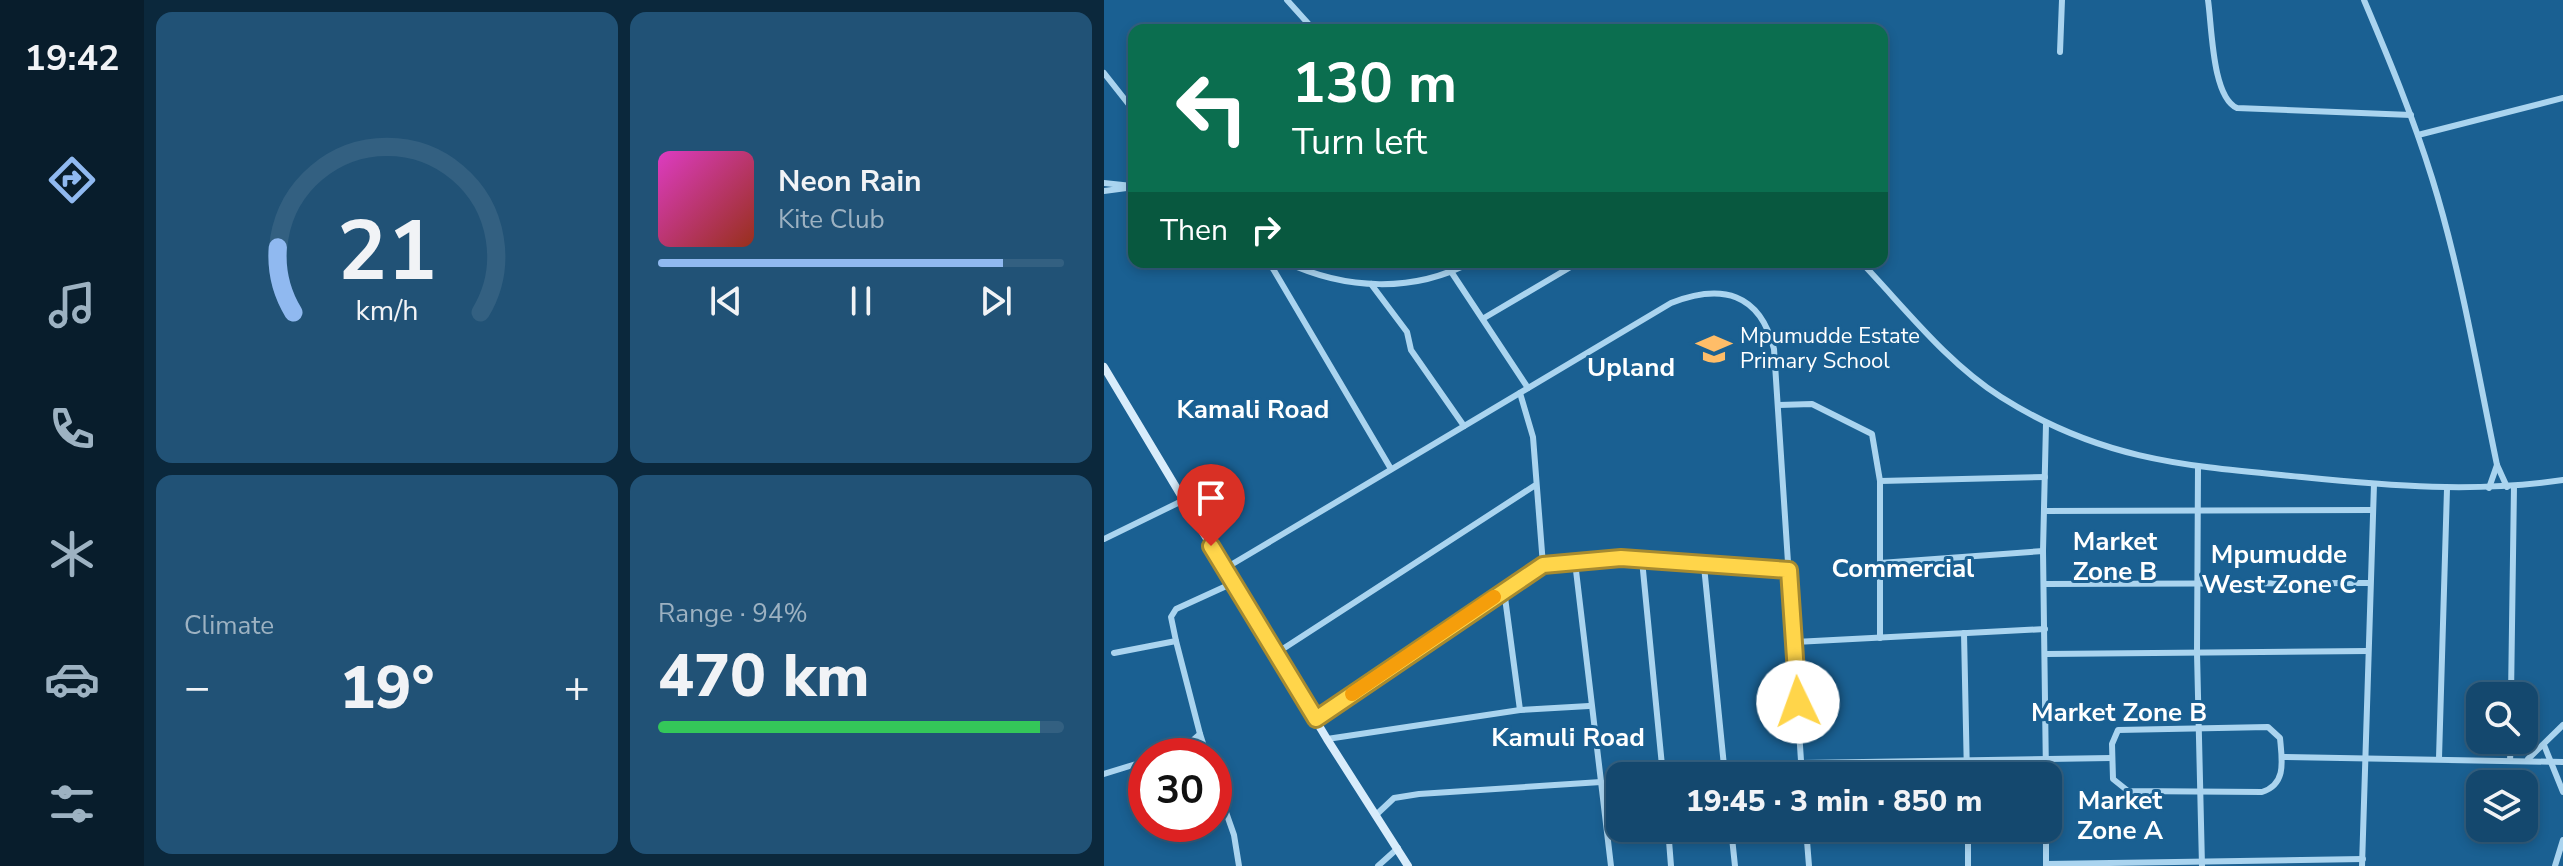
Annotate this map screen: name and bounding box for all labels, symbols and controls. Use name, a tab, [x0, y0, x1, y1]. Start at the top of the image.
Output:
text: 19:42	[24, 34, 120, 83]
text: 130 m	[1292, 45, 1457, 122]
icon: left	[1160, 56, 1264, 160]
text: Turn left	[1292, 118, 1427, 167]
icon: directions	[44, 152, 100, 208]
text: Neon Rain	[778, 161, 922, 202]
text: 21	[337, 195, 437, 308]
text: Kite Club	[778, 202, 885, 237]
icon: right	[1244, 208, 1288, 252]
text: Then	[1160, 210, 1228, 251]
icon: music	[44, 277, 100, 333]
icon: previous	[704, 279, 748, 323]
icon: pause	[839, 279, 883, 323]
icon: next	[974, 279, 1018, 323]
text: km/h	[356, 291, 418, 330]
place label: Mpumudde Estate Primary School	[1740, 321, 1920, 376]
school or university icon: Mpumudde Estate Primary School	[1695, 330, 1733, 368]
district label: Upland	[1587, 350, 1675, 385]
district label: Kamali Road	[1177, 392, 1329, 427]
icon: phone	[44, 401, 100, 457]
pin	[1177, 464, 1245, 546]
icon: arrive	[1189, 476, 1233, 520]
district label: Market Zone B	[2073, 524, 2158, 589]
icon: climate	[44, 526, 100, 582]
district label: Mpumudde West Zone C	[2201, 537, 2357, 602]
district label: Commercial	[1832, 551, 1975, 586]
text: Range · 94%	[658, 596, 808, 631]
text: Climate	[184, 608, 274, 643]
text: 470 km	[658, 635, 870, 717]
text: 19°	[339, 647, 435, 729]
icon: car	[44, 651, 100, 707]
text: −	[184, 658, 210, 718]
text: +	[564, 658, 590, 718]
position arrow	[1756, 660, 1840, 744]
map controls	[2466, 682, 2538, 842]
button: search	[2466, 682, 2538, 754]
district label: Market Zone B	[2031, 695, 2207, 730]
district label: Kamuli Road	[1491, 720, 1645, 755]
speed limit sign: 30	[1128, 738, 1232, 842]
button: layers	[2466, 770, 2538, 842]
icon: filters	[44, 776, 100, 832]
text: 19:45 · 3 min · 850 m	[1686, 781, 1982, 822]
district label: Market Zone A	[2077, 783, 2164, 848]

